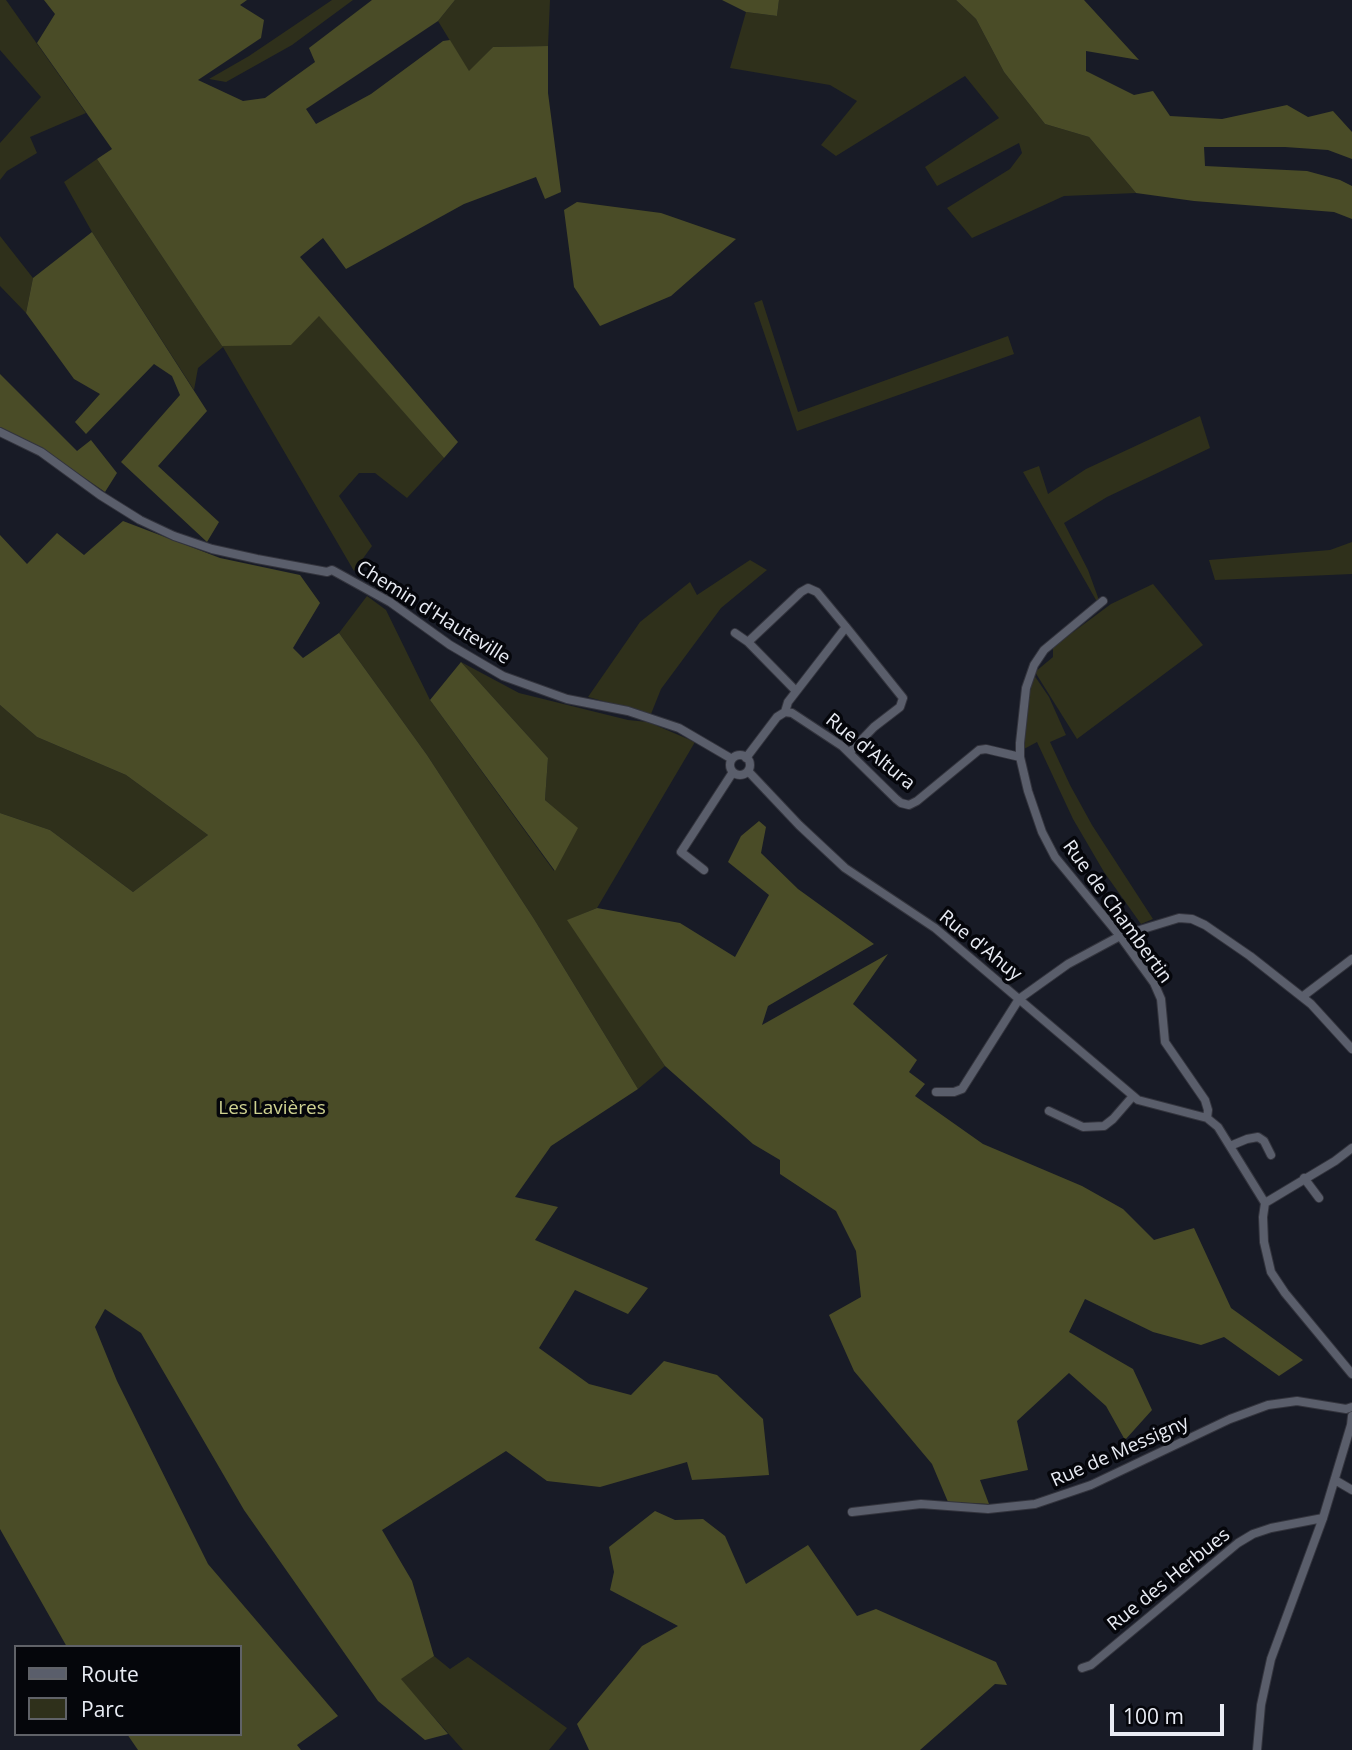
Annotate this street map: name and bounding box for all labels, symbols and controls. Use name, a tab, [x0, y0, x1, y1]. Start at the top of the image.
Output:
street label: Chemin d'Hauteville	[352, 556, 514, 670]
street label: Rue d'Altura	[821, 709, 919, 795]
street label: Rue de Chambertin	[1057, 836, 1177, 988]
street label: Rue d'Ahuy	[934, 906, 1026, 986]
park label: Les Lavières	[218, 1098, 326, 1120]
street label: Rue de Messigny	[1048, 1411, 1192, 1493]
street label: Rue des Herbues	[1103, 1524, 1235, 1636]
legend	[14, 1645, 242, 1736]
text: Route	[81, 1660, 139, 1688]
scale bar	[1114, 1690, 1228, 1734]
text: Parc	[81, 1695, 124, 1723]
text: 100 m	[1123, 1702, 1184, 1730]

